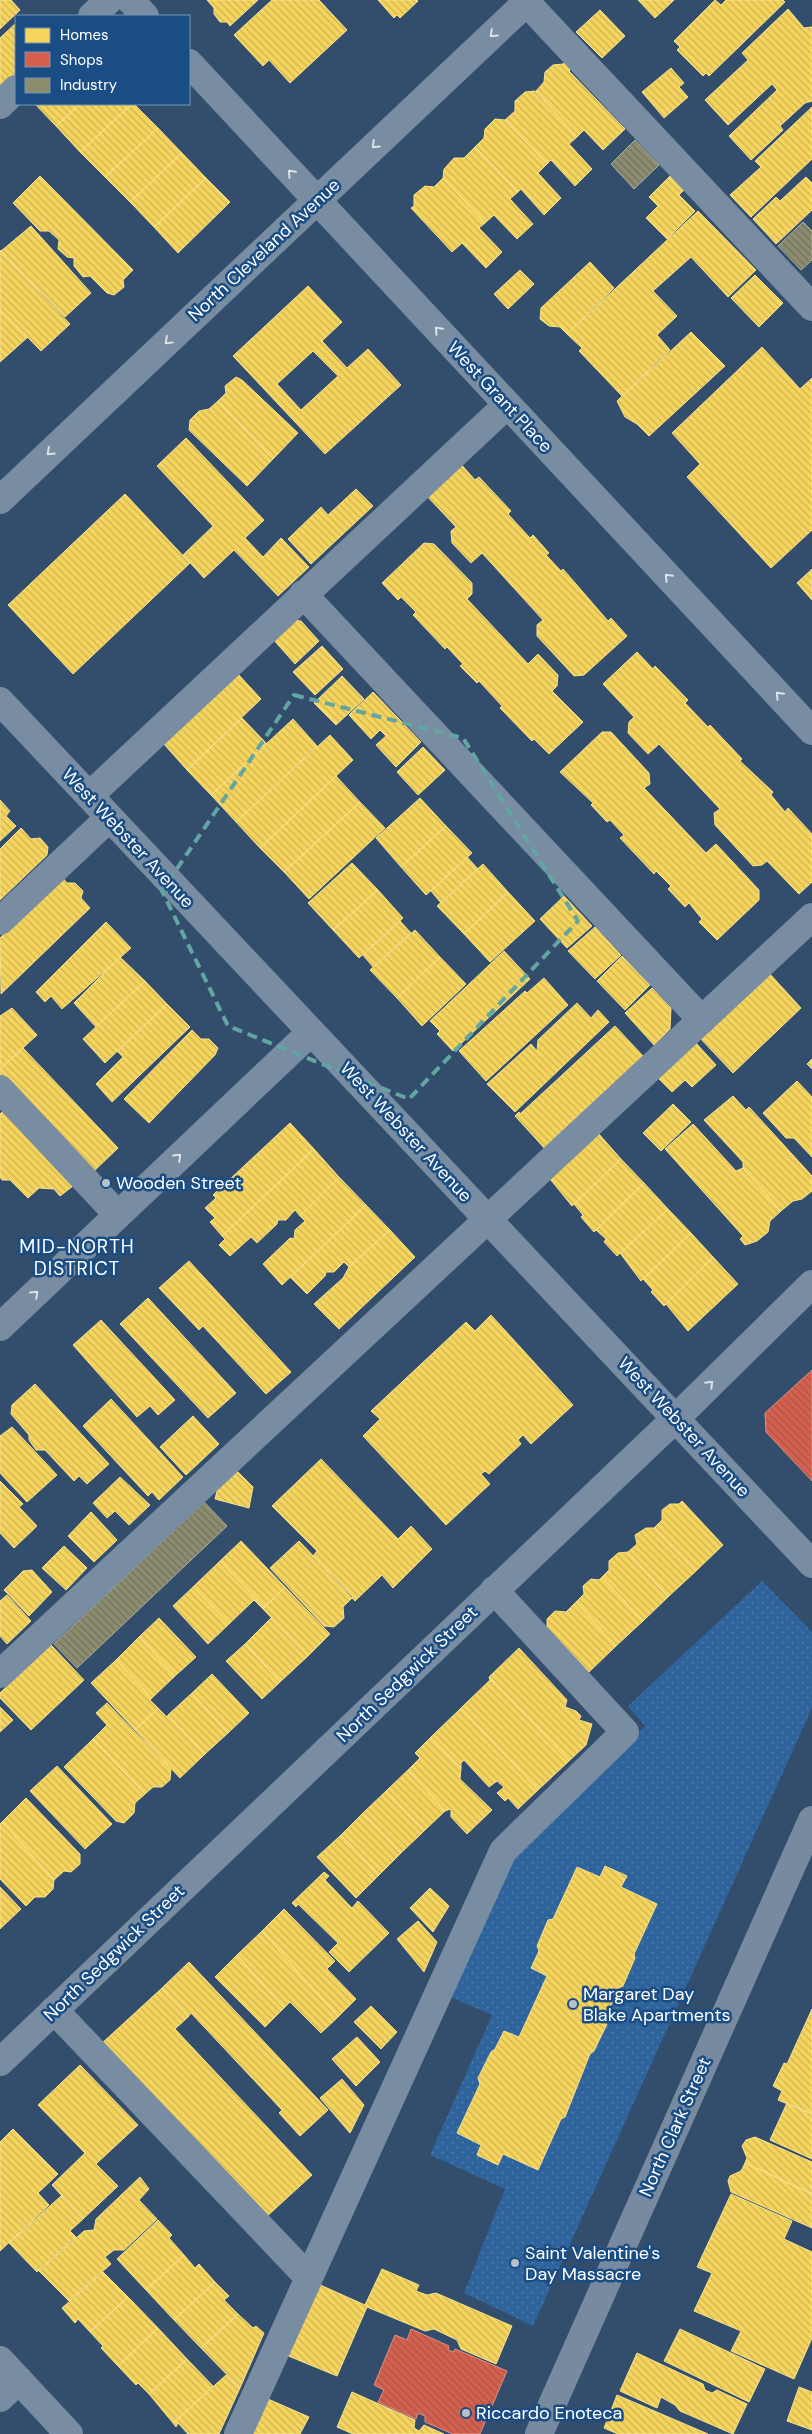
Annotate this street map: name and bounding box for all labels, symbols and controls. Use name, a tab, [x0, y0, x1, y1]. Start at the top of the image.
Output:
legend	[15, 15, 190, 105]
text: Homes	[60, 25, 109, 45]
one-way arrow	[490, 28, 499, 37]
text: Shops	[60, 50, 103, 70]
text: Industry	[60, 75, 118, 95]
one-way arrow	[372, 139, 381, 148]
one-way arrow	[288, 169, 297, 178]
street label: North Cleveland Avenue	[183, 173, 345, 327]
one-way arrow	[435, 326, 444, 335]
one-way arrow	[165, 335, 174, 344]
street label: West Grant Place	[442, 336, 558, 458]
one-way arrow	[47, 447, 56, 456]
one-way arrow	[665, 573, 674, 582]
one-way arrow	[776, 692, 785, 701]
street label: West Webster Avenue	[57, 763, 199, 913]
street label: West Webster Avenue	[335, 1057, 477, 1207]
one-way arrow	[173, 1154, 182, 1163]
place label: Wooden Street	[116, 1171, 242, 1195]
marker: Wooden Street	[100, 1177, 112, 1189]
district label: MID-NORTH DISTRICT	[19, 1234, 135, 1281]
one-way arrow	[30, 1291, 39, 1300]
street label: West Webster Avenue	[613, 1352, 755, 1502]
one-way arrow	[704, 1381, 713, 1390]
street label: North Sedgwick Street	[331, 1600, 483, 1748]
street label: North Sedgwick Street	[38, 1879, 190, 2027]
place label: Margaret Day Blake Apartments	[583, 1982, 731, 2027]
marker: Margaret Day Blake Apartments	[567, 1998, 579, 2010]
street label: North Clark Street	[633, 2054, 717, 2200]
place label: Saint Valentine's Day Massacre	[525, 2241, 660, 2286]
marker: Saint Valentine's Day Massacre	[509, 2257, 521, 2269]
place label: Riccardo Enoteca	[476, 2401, 622, 2425]
marker: Riccardo Enoteca	[460, 2407, 472, 2419]

